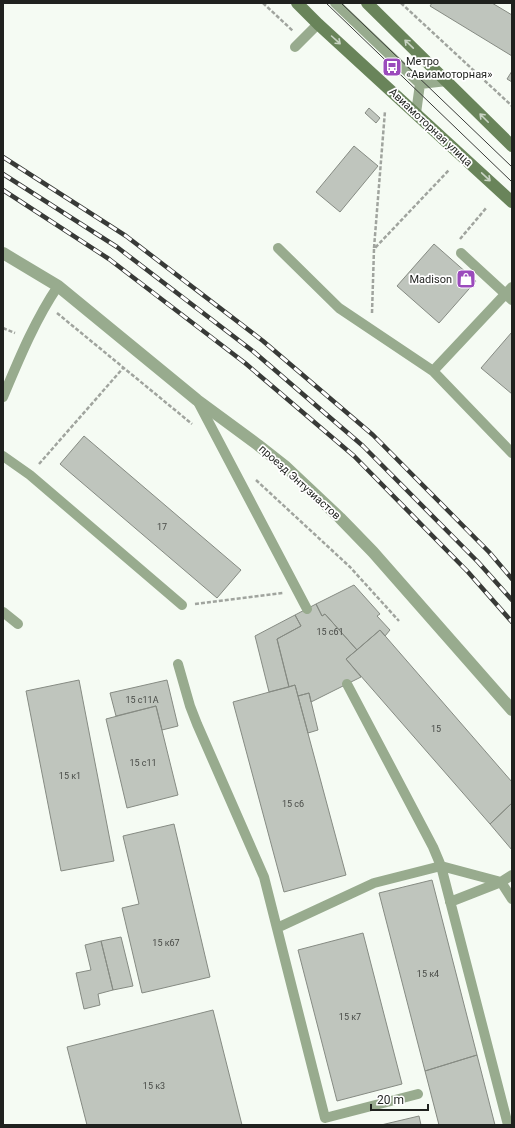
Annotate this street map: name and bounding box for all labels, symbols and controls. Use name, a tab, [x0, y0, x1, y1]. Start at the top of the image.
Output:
one-way arrow	[331, 35, 341, 44]
one-way arrow	[404, 39, 414, 49]
place label: Метро «Авиамоторная»	[406, 55, 492, 81]
bus stop icon: Метро «Авиамоторная»	[381, 56, 403, 78]
street label: Авиамоторная улица	[386, 85, 475, 169]
one-way arrow	[479, 113, 489, 123]
one-way arrow	[481, 173, 491, 182]
shop icon: Madison	[455, 268, 477, 290]
place label: Madison	[410, 273, 452, 286]
street label: проезд Энтузиастов	[256, 442, 343, 522]
house number: 17	[157, 522, 167, 532]
house number: 15 с61	[316, 627, 344, 637]
house number: 15 с11А	[125, 695, 159, 705]
house number: 15	[431, 724, 441, 734]
house number: 15 с11	[129, 758, 157, 768]
house number: 15 к1	[59, 771, 81, 781]
house number: 15 с6	[282, 799, 304, 809]
house number: 15 к67	[152, 938, 180, 948]
house number: 15 к4	[417, 969, 439, 979]
house number: 15 к7	[339, 1012, 361, 1022]
house number: 15 к3	[143, 1081, 165, 1091]
scale bar	[371, 1086, 428, 1112]
text: 20 m	[377, 1093, 404, 1107]

